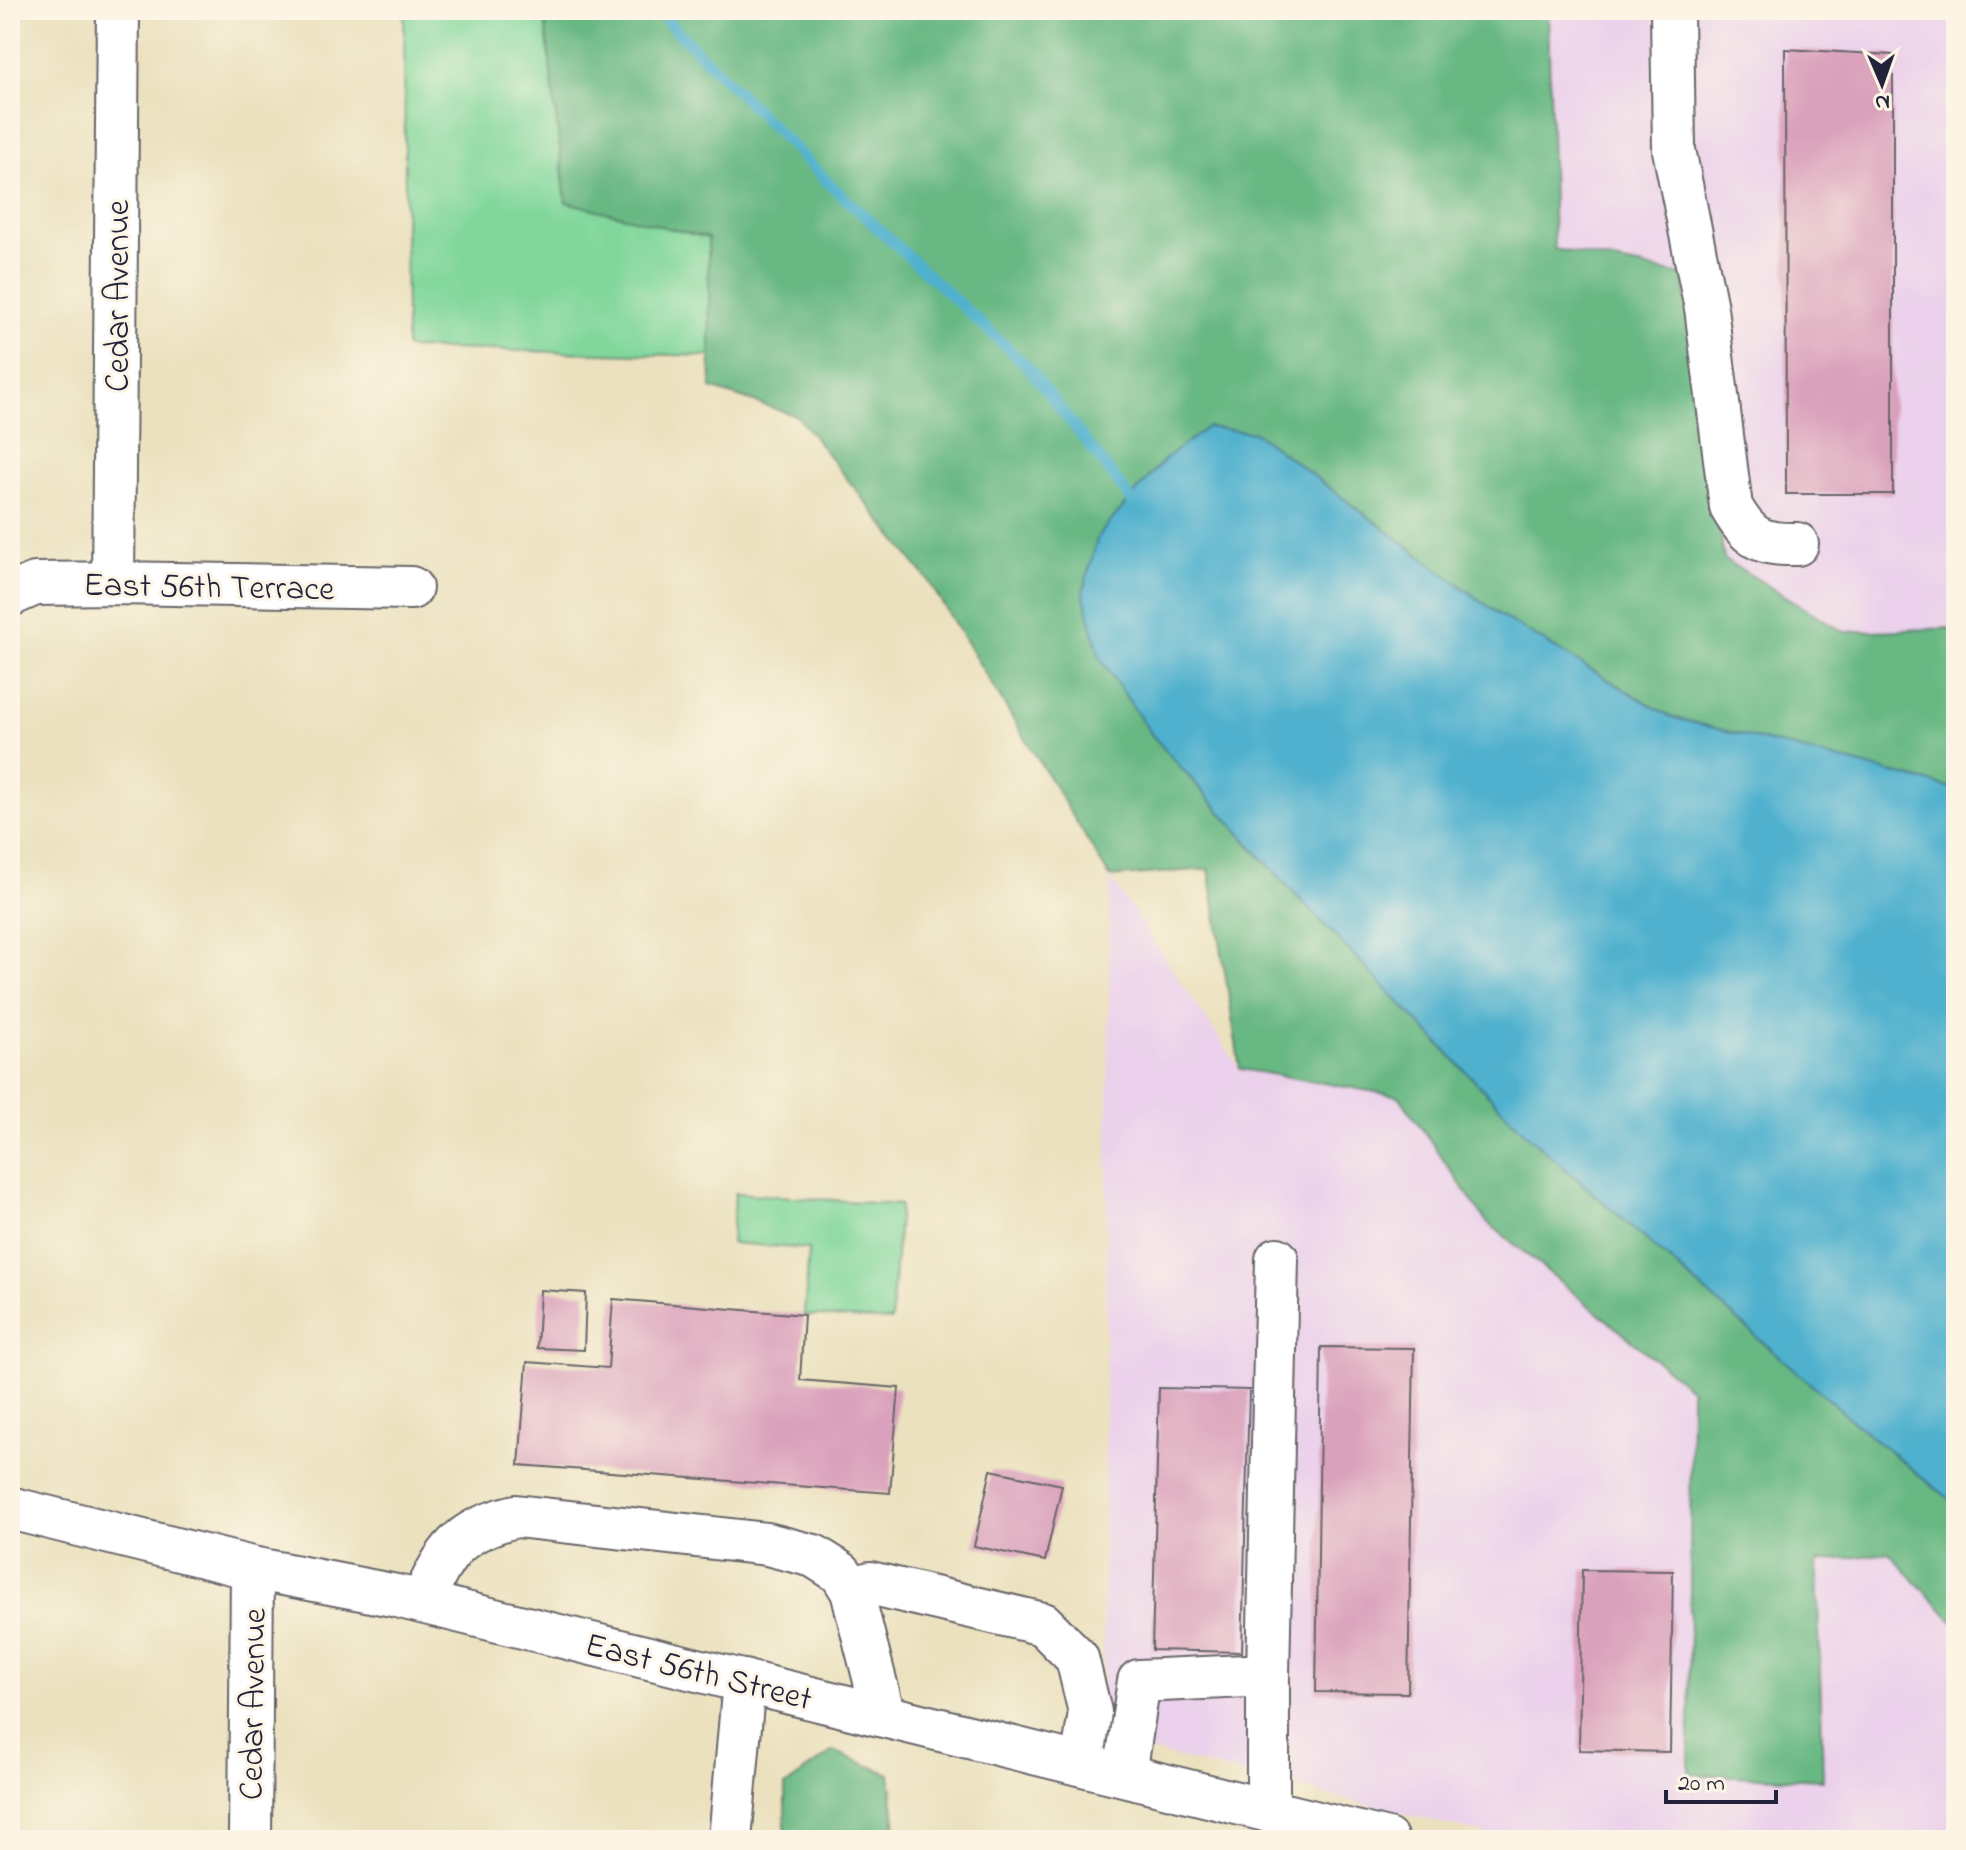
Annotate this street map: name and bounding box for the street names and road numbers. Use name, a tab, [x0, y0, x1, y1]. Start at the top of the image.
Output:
street label: Cedar Avenue	[95, 199, 145, 392]
street label: East 56th Terrace	[83, 562, 336, 616]
street label: Cedar Avenue	[228, 1607, 282, 1801]
street label: East 56th Street	[579, 1622, 817, 1726]

